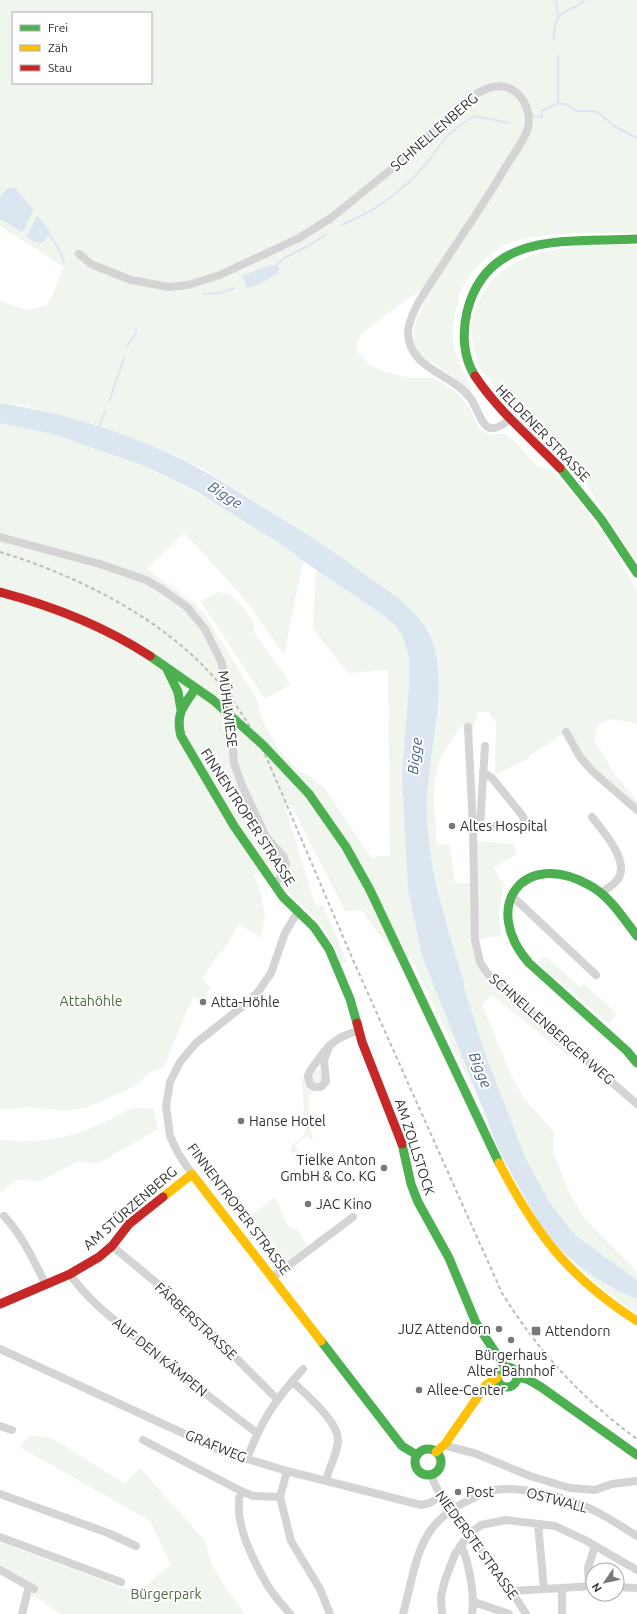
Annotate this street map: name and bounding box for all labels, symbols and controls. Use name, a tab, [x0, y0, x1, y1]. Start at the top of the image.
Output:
legend	[12, 12, 152, 84]
text: Frei	[48, 21, 68, 34]
text: Zäh	[48, 41, 68, 54]
text: Stau	[48, 61, 72, 74]
street label: SCHNELLENBERG	[387, 90, 481, 174]
street label: HELDENER STRASSE	[493, 381, 593, 485]
water label: Bigge	[205, 477, 246, 512]
street label: MÜHLWIESE	[215, 669, 242, 749]
water label: Bigge	[404, 736, 425, 775]
street label: FINNENTROPER STRASSE	[198, 745, 298, 889]
place label: Altes Hospital	[460, 818, 548, 834]
marker: Altes Hospital	[447, 821, 457, 831]
street label: SCHNELLENBERGER WEG	[486, 970, 618, 1088]
park label: Attahöhle	[60, 993, 122, 1009]
place label: Atta-Höhle	[211, 994, 280, 1010]
marker: Atta-Höhle	[198, 997, 208, 1007]
water label: Bigge	[466, 1050, 495, 1090]
street label: AM ZOLLSTOCK	[392, 1097, 438, 1198]
place label: Hanse Hotel	[249, 1113, 326, 1129]
marker: Hanse Hotel	[236, 1116, 246, 1126]
street label: FINNENTROPER STRASSE	[184, 1140, 294, 1278]
place label: Tielke Anton GmbH & Co. KG	[280, 1152, 376, 1184]
street label: AM STÜRZENBERG	[79, 1162, 180, 1253]
marker: Tielke Anton GmbH & Co. KG	[379, 1163, 389, 1173]
place label: JAC Kino	[316, 1196, 372, 1212]
marker: JAC Kino	[303, 1199, 313, 1209]
street label: FÄRBERSTRASSE	[152, 1279, 240, 1363]
street label: AUF DEN KÄMPEN	[110, 1314, 210, 1400]
place label: JUZ Attendorn	[398, 1321, 491, 1337]
place label: Attendorn	[545, 1323, 610, 1339]
marker: JUZ Attendorn	[494, 1324, 504, 1334]
marker: Attendorn	[530, 1325, 542, 1337]
marker: Bürgerhaus Alter Bahnhof	[506, 1335, 516, 1345]
place label: Bürgerhaus Alter Bahnhof	[467, 1347, 556, 1379]
place label: Allee-Center	[427, 1382, 506, 1398]
marker: Allee-Center	[414, 1385, 424, 1395]
street label: GRAFWEG	[183, 1426, 249, 1466]
place label: Post	[466, 1484, 494, 1500]
street label: OSTWALL	[525, 1484, 589, 1516]
marker: Post	[453, 1487, 463, 1497]
street label: NIEDERSTE STRASSE	[432, 1488, 522, 1602]
north arrow	[585, 1562, 625, 1602]
text: N	[589, 1581, 604, 1594]
park label: Bürgerpark	[130, 1586, 202, 1602]

